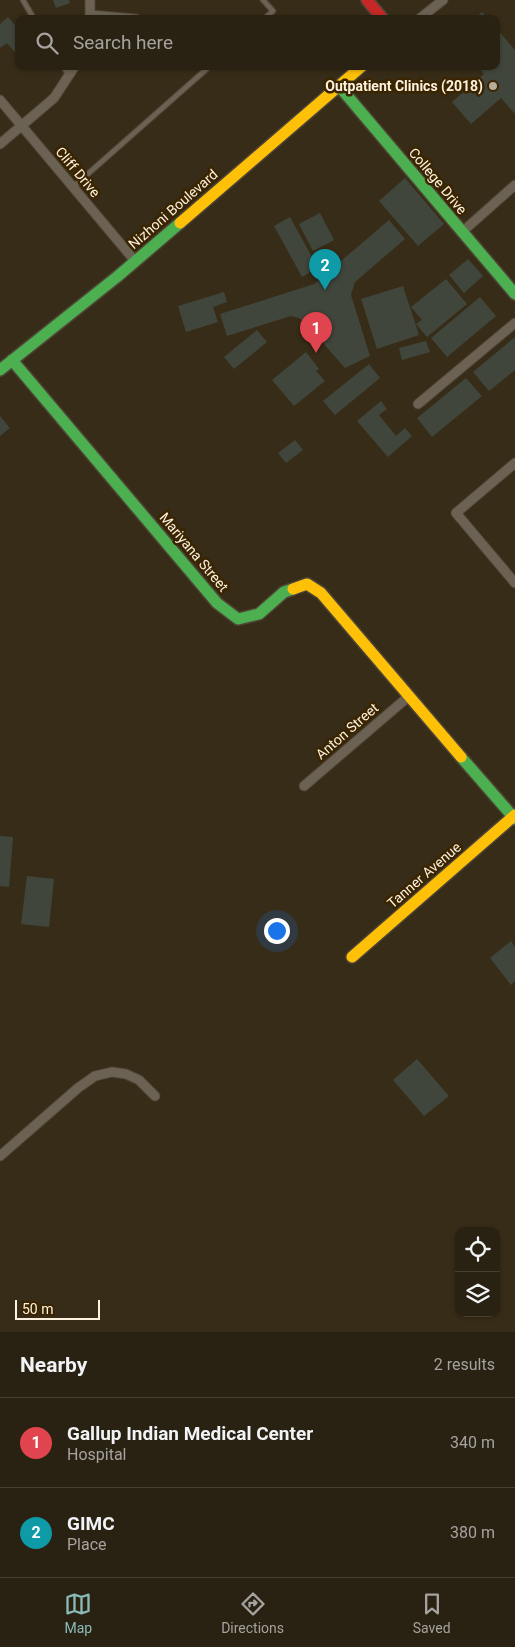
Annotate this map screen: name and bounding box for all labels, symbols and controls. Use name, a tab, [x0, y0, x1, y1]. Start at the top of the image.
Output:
search box	[15, 15, 500, 70]
icon: search	[33, 29, 61, 57]
text: Search here	[73, 31, 173, 54]
place label: Outpatient Clinics (2018)	[325, 78, 483, 95]
marker: Outpatient Clinics (2018)	[487, 80, 499, 92]
street label: Cliff Drive	[52, 144, 104, 200]
street label: College Drive	[406, 145, 470, 217]
street label: Nizhoni Boulevard	[125, 166, 221, 252]
pin: 2	[309, 249, 341, 290]
pin: 1	[300, 312, 332, 353]
street label: Mariyana Street	[156, 509, 232, 595]
street label: Anton Street	[313, 699, 382, 762]
street label: Tanner Avenue	[384, 839, 464, 911]
your location	[264, 918, 290, 944]
map controls	[455, 1227, 500, 1317]
button: locate	[455, 1227, 500, 1272]
button: layers	[455, 1272, 500, 1317]
scale bar	[15, 1297, 100, 1320]
text: 50 m	[22, 1301, 54, 1317]
text: Nearby	[20, 1353, 87, 1377]
text: 2 results	[434, 1355, 495, 1374]
text: Gallup Indian Medical Center	[67, 1422, 313, 1445]
text: 1	[31, 1433, 41, 1452]
text: 340 m	[450, 1433, 495, 1452]
text: Hospital	[67, 1445, 127, 1464]
text: GIMC	[67, 1512, 115, 1535]
text: 2	[31, 1523, 41, 1542]
text: 380 m	[450, 1523, 495, 1542]
text: Place	[67, 1535, 107, 1554]
tab: Map	[64, 1590, 92, 1636]
tab: Directions	[221, 1590, 284, 1636]
tab: Saved	[413, 1590, 451, 1636]

